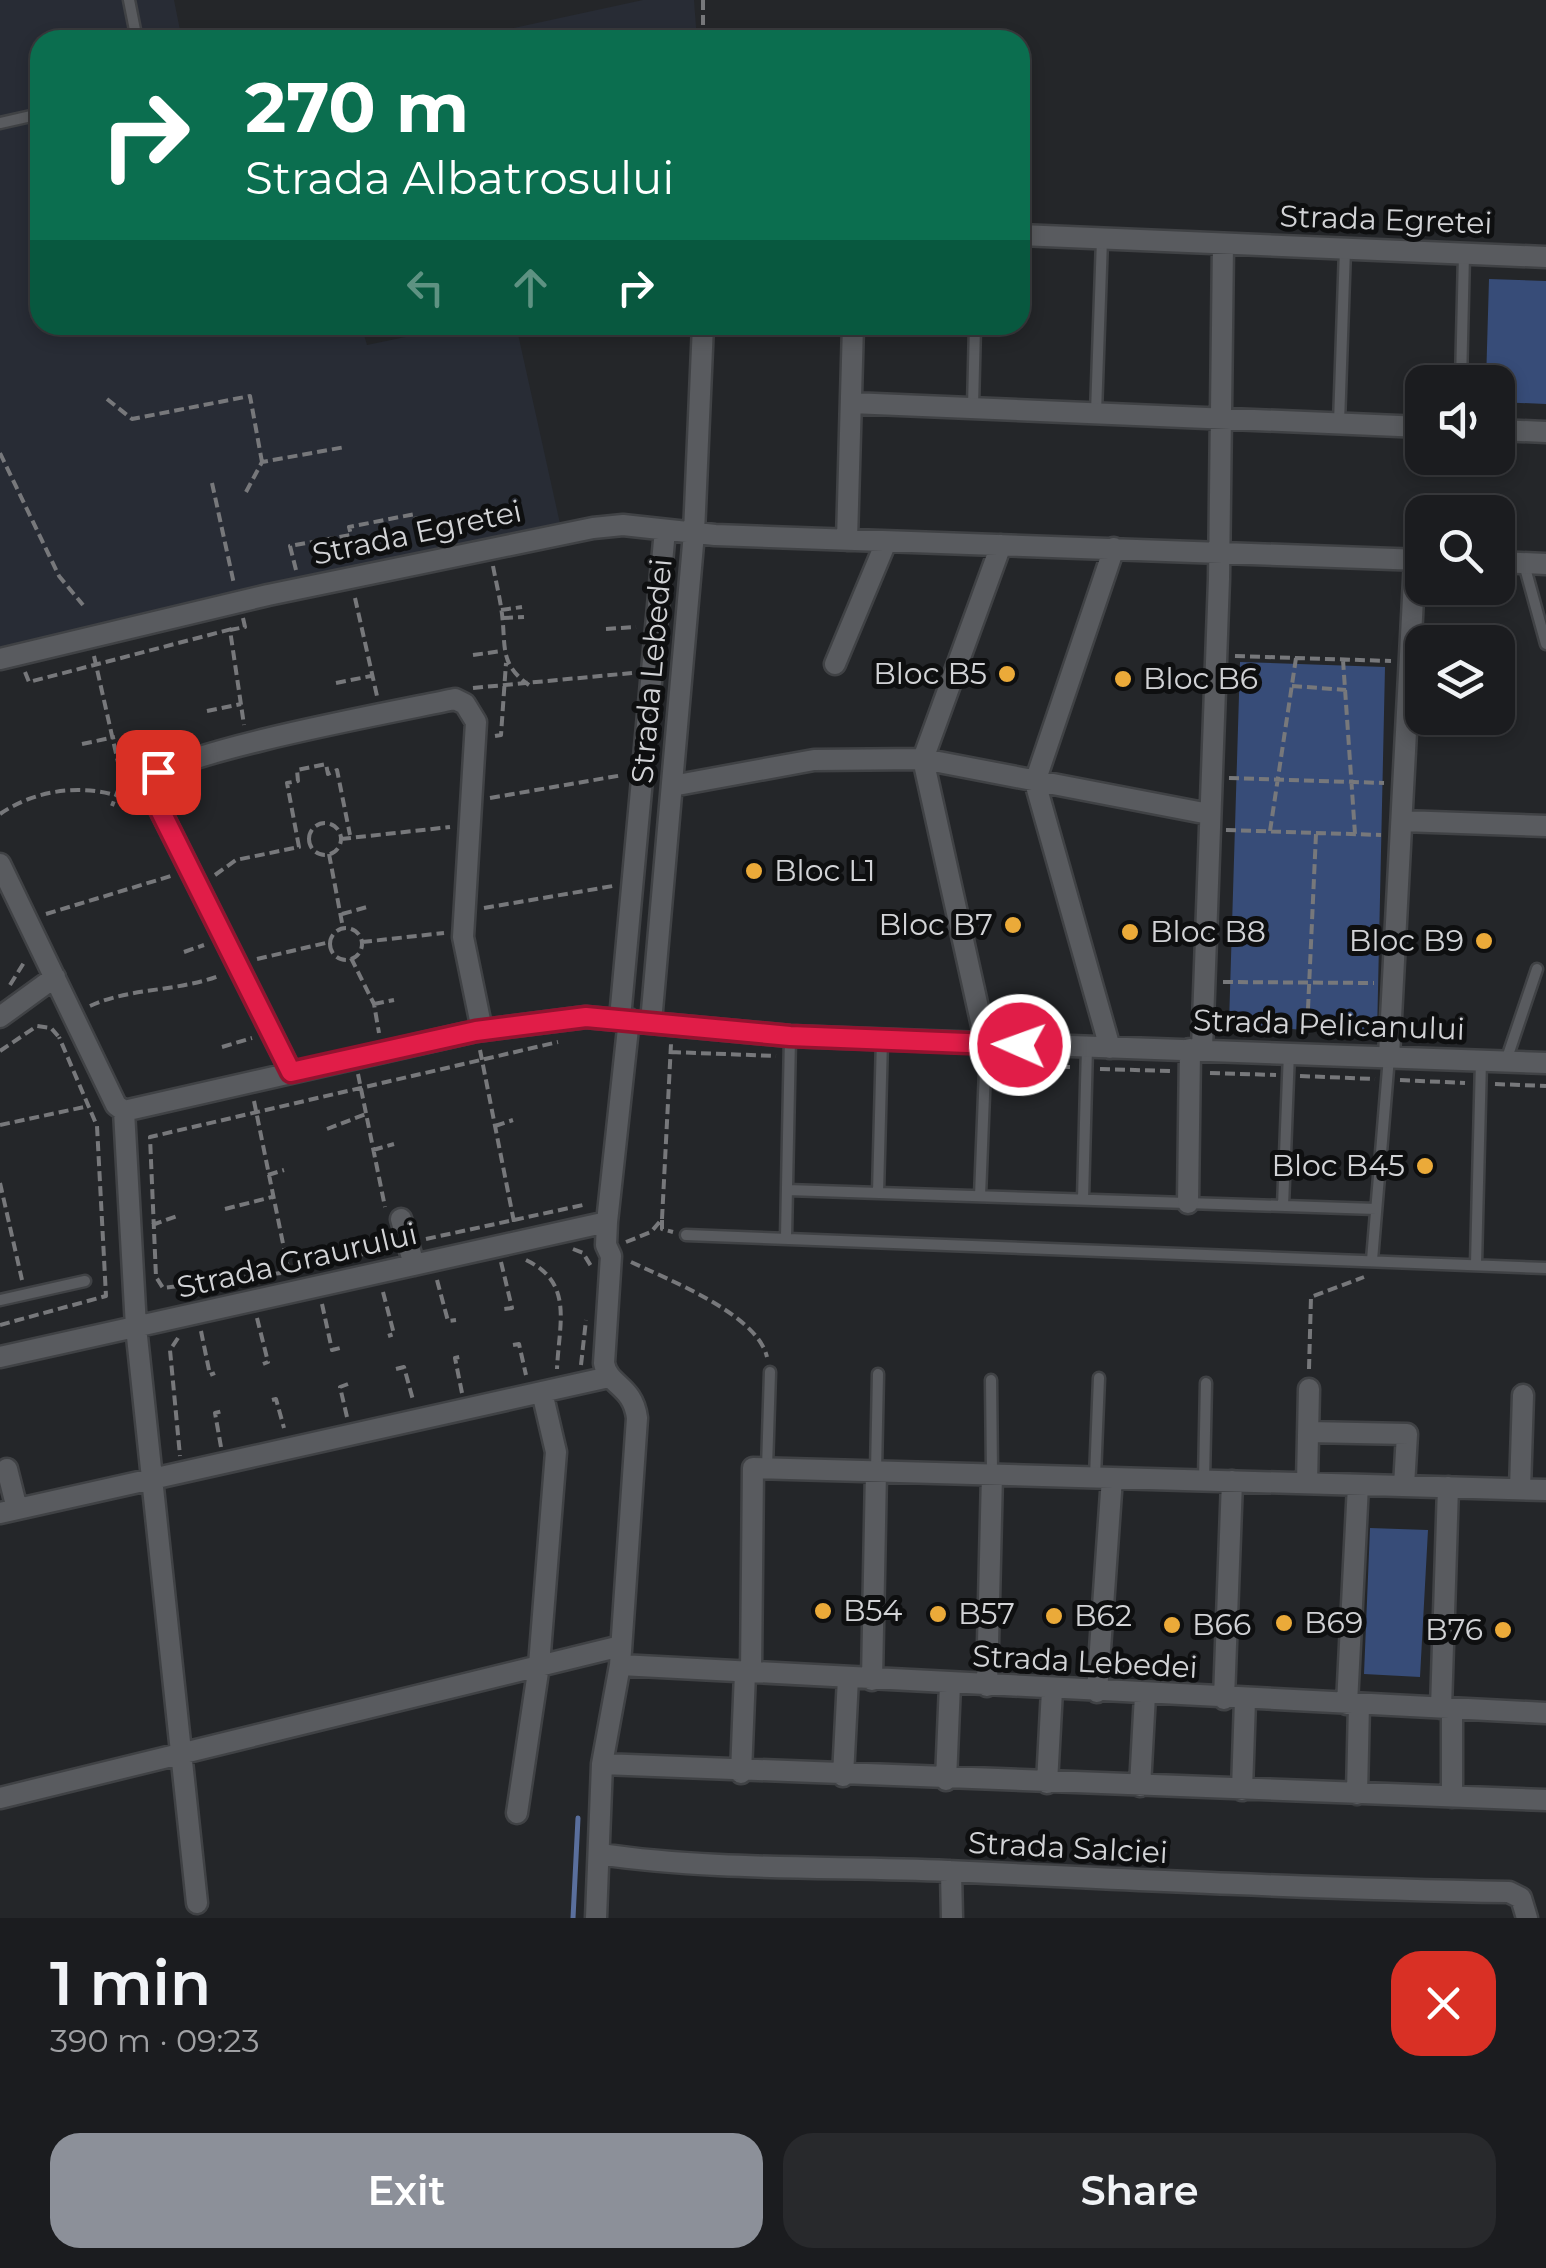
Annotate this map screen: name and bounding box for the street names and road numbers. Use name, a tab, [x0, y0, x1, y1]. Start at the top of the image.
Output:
street label: Strada Egretei	[1279, 197, 1493, 242]
street label: Strada Egretei	[309, 492, 525, 573]
street label: Strada Lebedei	[623, 557, 680, 785]
street label: Strada Pelicanului	[1193, 1001, 1465, 1048]
street label: Strada Graurului	[173, 1215, 421, 1306]
street label: Strada Lebedei	[971, 1637, 1199, 1686]
street label: Strada Salciei	[967, 1824, 1169, 1871]

